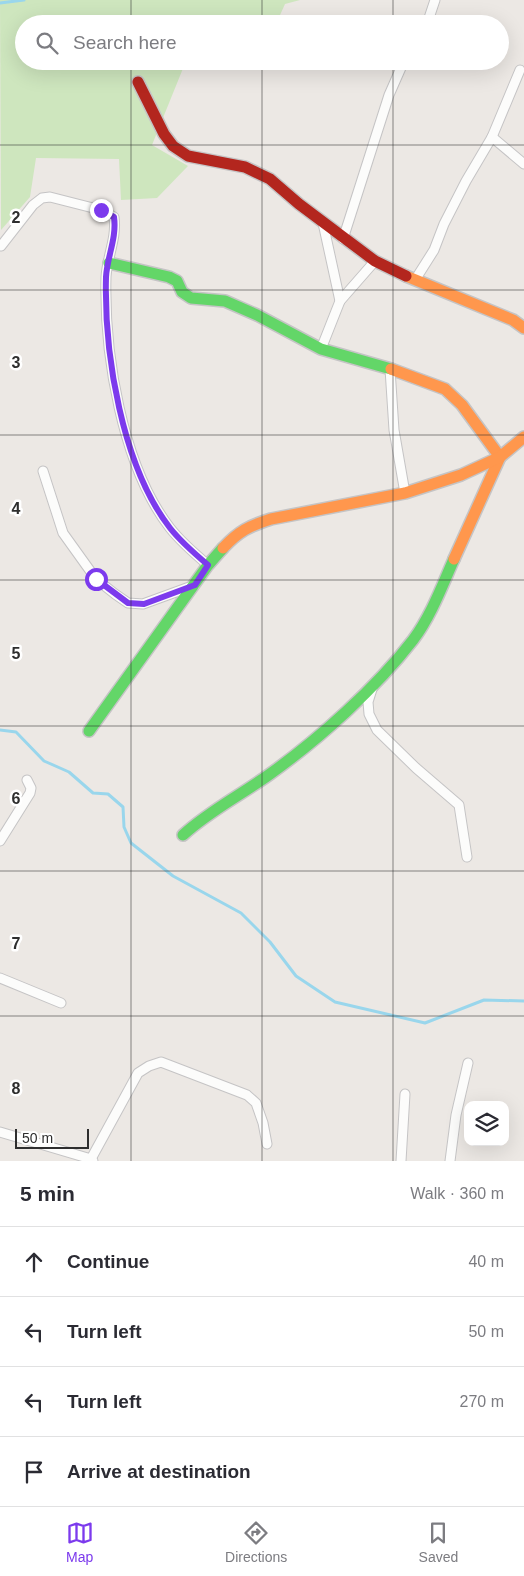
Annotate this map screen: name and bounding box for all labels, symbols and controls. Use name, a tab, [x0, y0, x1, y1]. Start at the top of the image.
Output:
search box	[15, 15, 509, 70]
icon: search	[33, 29, 61, 57]
text: Search here	[73, 32, 177, 53]
route end	[90, 199, 113, 222]
text: 2	[12, 209, 21, 226]
text: 3	[12, 354, 21, 371]
text: 4	[12, 500, 21, 517]
route start	[85, 568, 108, 591]
text: 5	[12, 645, 21, 662]
text: 6	[12, 790, 21, 807]
text: 7	[12, 935, 21, 952]
text: 8	[12, 1080, 21, 1097]
map controls	[464, 1101, 509, 1146]
button: layers	[464, 1101, 509, 1146]
scale bar	[15, 1126, 89, 1149]
text: 50 m	[22, 1130, 53, 1146]
text: 5 min	[20, 1182, 75, 1205]
text: Walk · 360 m	[410, 1185, 504, 1202]
icon: ahead	[20, 1248, 48, 1276]
text: Continue	[67, 1251, 149, 1272]
text: 40 m	[468, 1253, 504, 1270]
icon: left	[20, 1318, 48, 1346]
text: Turn left	[67, 1321, 142, 1342]
text: 50 m	[468, 1323, 504, 1340]
icon: left	[20, 1388, 48, 1416]
text: Turn left	[67, 1391, 142, 1412]
text: 270 m	[460, 1393, 504, 1410]
icon: arrive	[20, 1458, 48, 1486]
text: Arrive at destination	[67, 1461, 251, 1482]
tab: Map	[66, 1519, 94, 1565]
tab: Directions	[225, 1519, 287, 1565]
tab: Saved	[419, 1519, 458, 1565]

